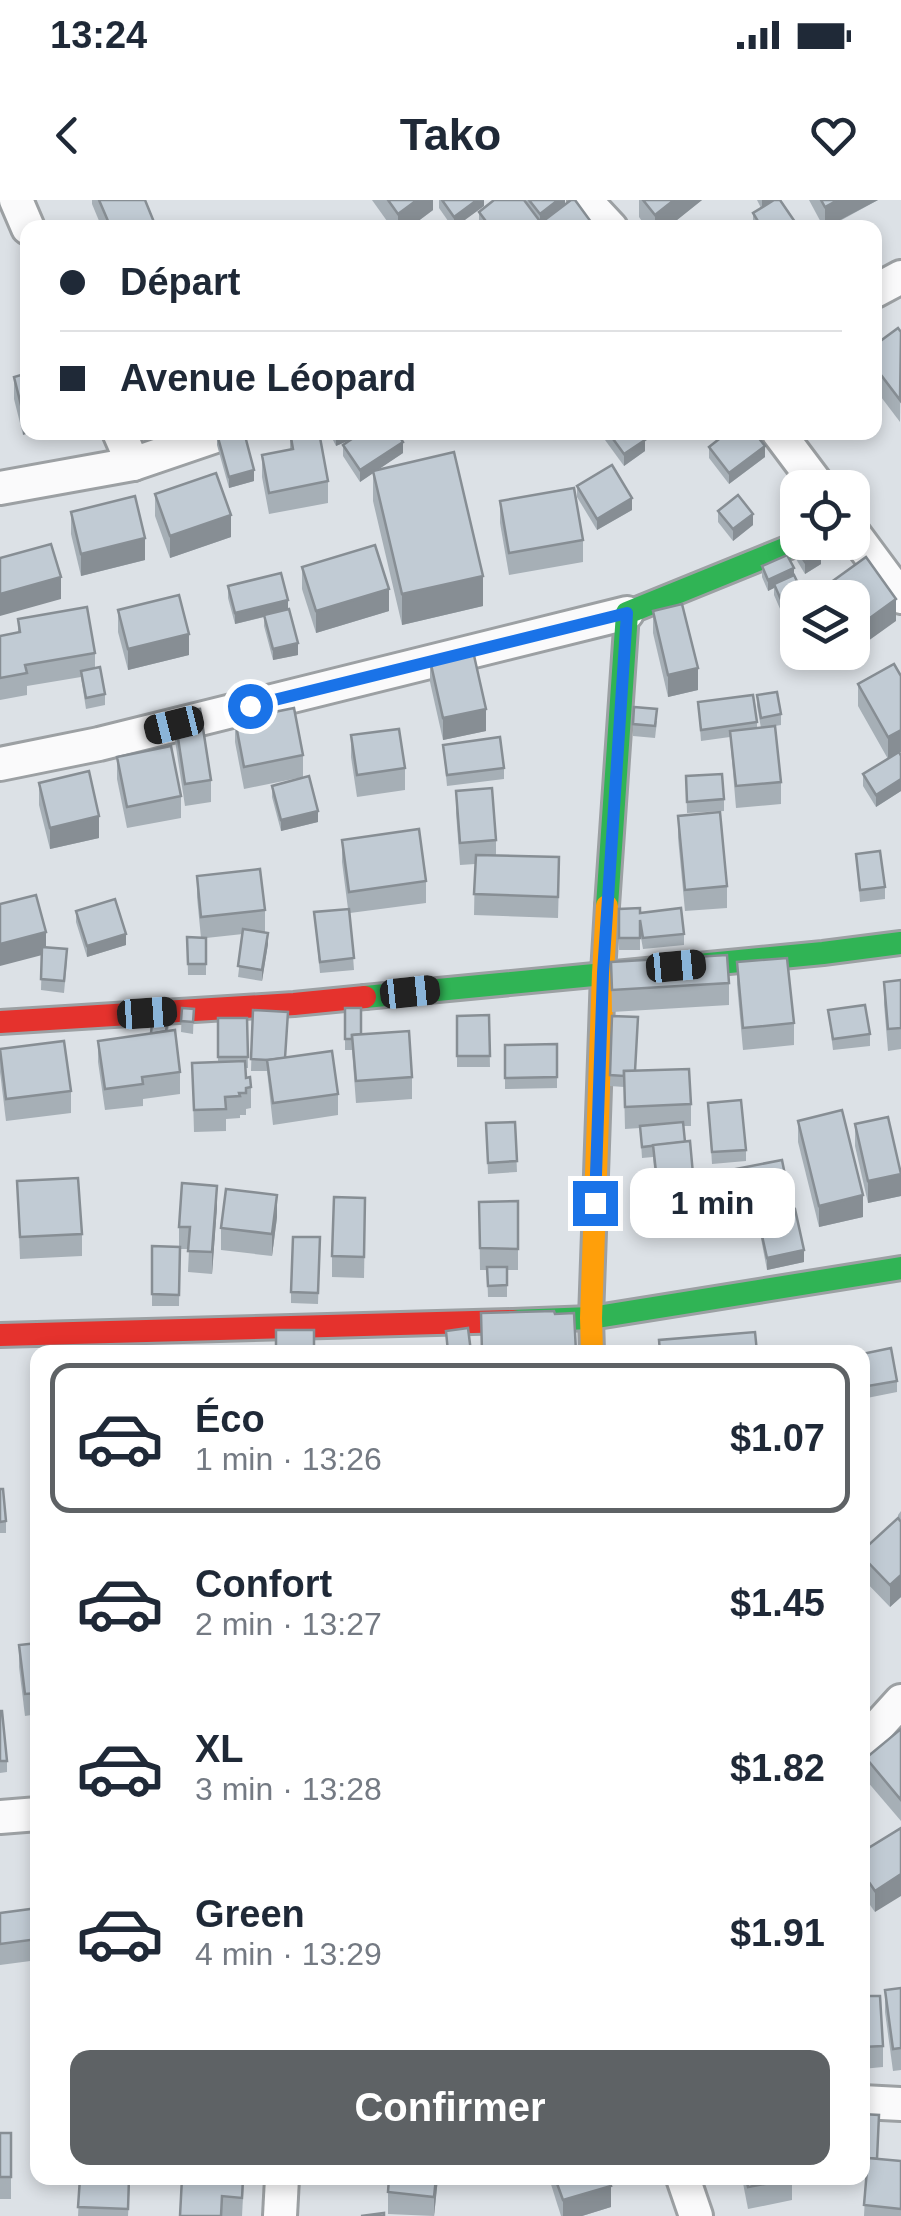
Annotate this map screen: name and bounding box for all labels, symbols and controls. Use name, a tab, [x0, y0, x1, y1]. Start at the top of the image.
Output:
text: 13:24	[50, 14, 147, 56]
icon: back	[40, 108, 95, 163]
icon: heart	[806, 108, 861, 163]
text: Tako	[400, 109, 501, 160]
text: Départ	[120, 261, 240, 303]
text: Avenue Léopard	[120, 357, 416, 399]
map controls	[780, 470, 870, 670]
button: locate	[780, 470, 870, 560]
button: layers	[780, 580, 870, 670]
route start	[228, 684, 273, 729]
car	[141, 703, 207, 747]
car	[645, 948, 707, 984]
car	[379, 974, 441, 1010]
car	[116, 996, 178, 1030]
callout: 1 min	[630, 1168, 795, 1238]
route end	[573, 1181, 618, 1226]
text: 1 min	[671, 1185, 754, 1221]
icon: car	[75, 1393, 165, 1483]
text: Éco	[195, 1398, 265, 1440]
text: $1.07	[730, 1417, 825, 1459]
text: 1 min · 13:26	[195, 1441, 382, 1477]
icon: car	[75, 1558, 165, 1648]
text: Confort	[195, 1563, 332, 1605]
text: $1.45	[730, 1582, 825, 1624]
text: 2 min · 13:27	[195, 1606, 382, 1642]
icon: car	[75, 1723, 165, 1813]
text: XL	[195, 1728, 244, 1770]
text: $1.82	[730, 1747, 825, 1789]
text: 3 min · 13:28	[195, 1771, 382, 1807]
icon: car	[75, 1888, 165, 1978]
text: Green	[195, 1893, 305, 1935]
text: $1.91	[730, 1912, 825, 1954]
text: 4 min · 13:29	[195, 1936, 382, 1972]
button: Confirmer	[70, 2050, 830, 2165]

